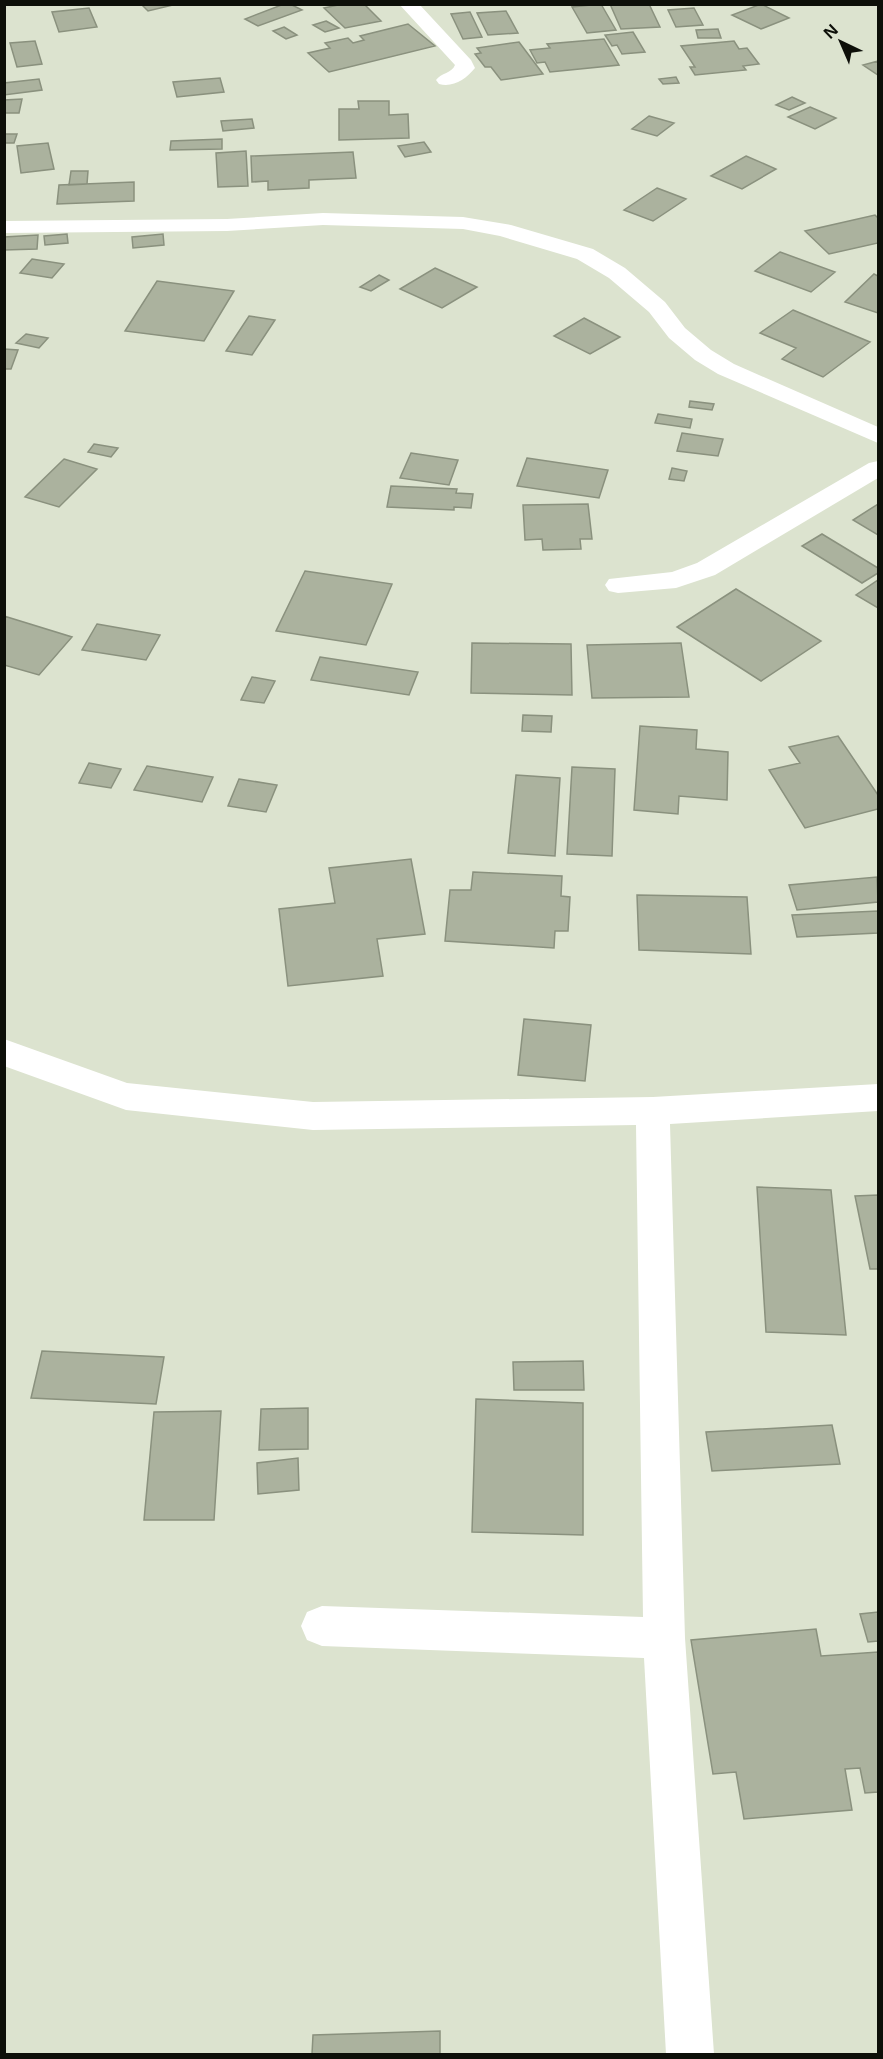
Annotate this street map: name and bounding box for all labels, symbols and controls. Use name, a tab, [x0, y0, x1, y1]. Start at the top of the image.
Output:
north arrow	[811, 12, 871, 72]
text: N	[818, 19, 843, 44]

